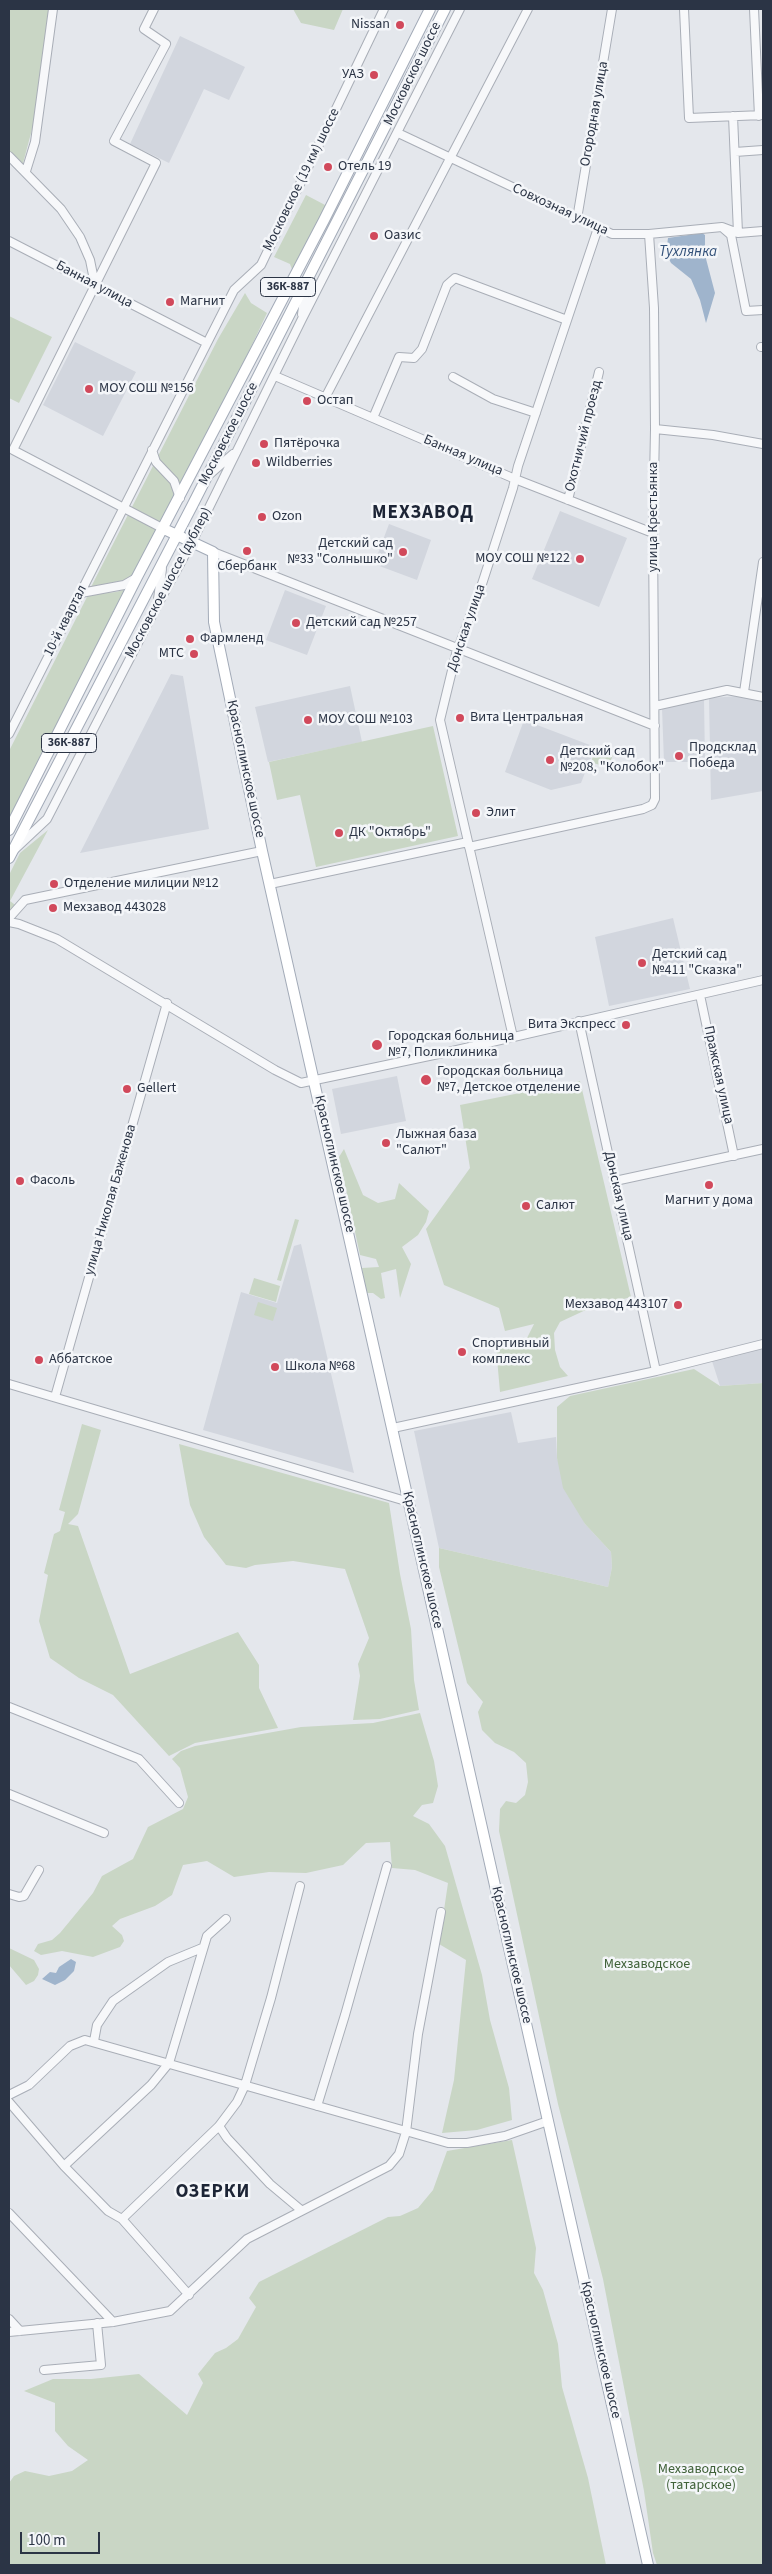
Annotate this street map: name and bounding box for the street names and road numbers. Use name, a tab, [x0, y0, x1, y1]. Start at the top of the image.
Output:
street label: Московское шоссе	[381, 19, 445, 129]
street label: Огородная улица	[577, 60, 613, 168]
street label: Московское (19 км) шоссе	[260, 106, 344, 254]
street label: Совхозная улица	[509, 180, 611, 240]
street label: Банная улица	[53, 258, 135, 312]
road number: 36К-887	[260, 278, 316, 296]
street label: Охотничий проезд	[562, 378, 606, 494]
street label: Московское шоссе	[196, 380, 262, 488]
street label: Банная улица	[421, 432, 505, 480]
street label: улица Крестьянка	[646, 462, 662, 572]
street label: Московское шоссе (дублер)	[122, 505, 216, 661]
street label: 10-й квартал	[41, 582, 91, 660]
street label: Донская улица	[444, 582, 490, 674]
street label: Красноглинское шоссе	[222, 699, 268, 839]
road number: 36К-887	[42, 734, 96, 752]
street label: Пражская улица	[699, 1024, 737, 1126]
street label: Красноглинское шоссе	[310, 1094, 358, 1234]
street label: улица Николая Баженова	[81, 1122, 141, 1278]
street label: Донская улица	[600, 1150, 636, 1242]
street label: Красноглинское шоссе	[398, 1490, 446, 1630]
street label: Красноглинское шоссе	[487, 1885, 535, 2025]
street label: Красноглинское шоссе	[576, 2280, 624, 2420]

